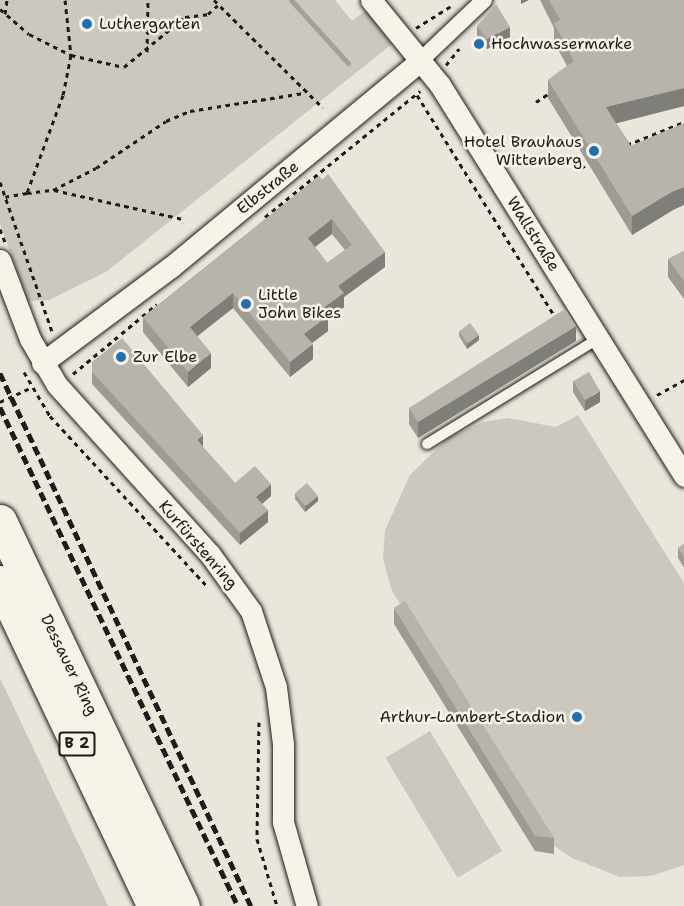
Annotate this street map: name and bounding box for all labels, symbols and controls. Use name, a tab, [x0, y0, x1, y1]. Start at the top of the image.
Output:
place label: Luthergarten	[99, 14, 200, 34]
marker: Luthergarten	[80, 17, 94, 31]
place label: Hochwassermarke	[491, 34, 632, 54]
marker: Hochwassermarke	[472, 37, 486, 51]
place label: Hotel Brauhaus Wittenberg	[464, 132, 582, 170]
marker: Hotel Brauhaus Wittenberg	[587, 144, 601, 158]
street label: Elbstraße	[233, 157, 303, 219]
street label: Wallstraße	[502, 193, 564, 275]
place label: Little John Bikes	[258, 285, 341, 323]
marker: Little John Bikes	[239, 297, 253, 311]
place label: Zur Elbe	[133, 347, 197, 367]
marker: Zur Elbe	[114, 350, 128, 364]
street label: Kurfürstenring	[154, 497, 242, 593]
street label: Dessauer Ring	[36, 611, 102, 719]
place label: Arthur-Lambert-Stadion	[379, 707, 565, 727]
marker: Arthur-Lambert-Stadion	[570, 710, 584, 724]
road number: B 2	[58, 732, 97, 756]

